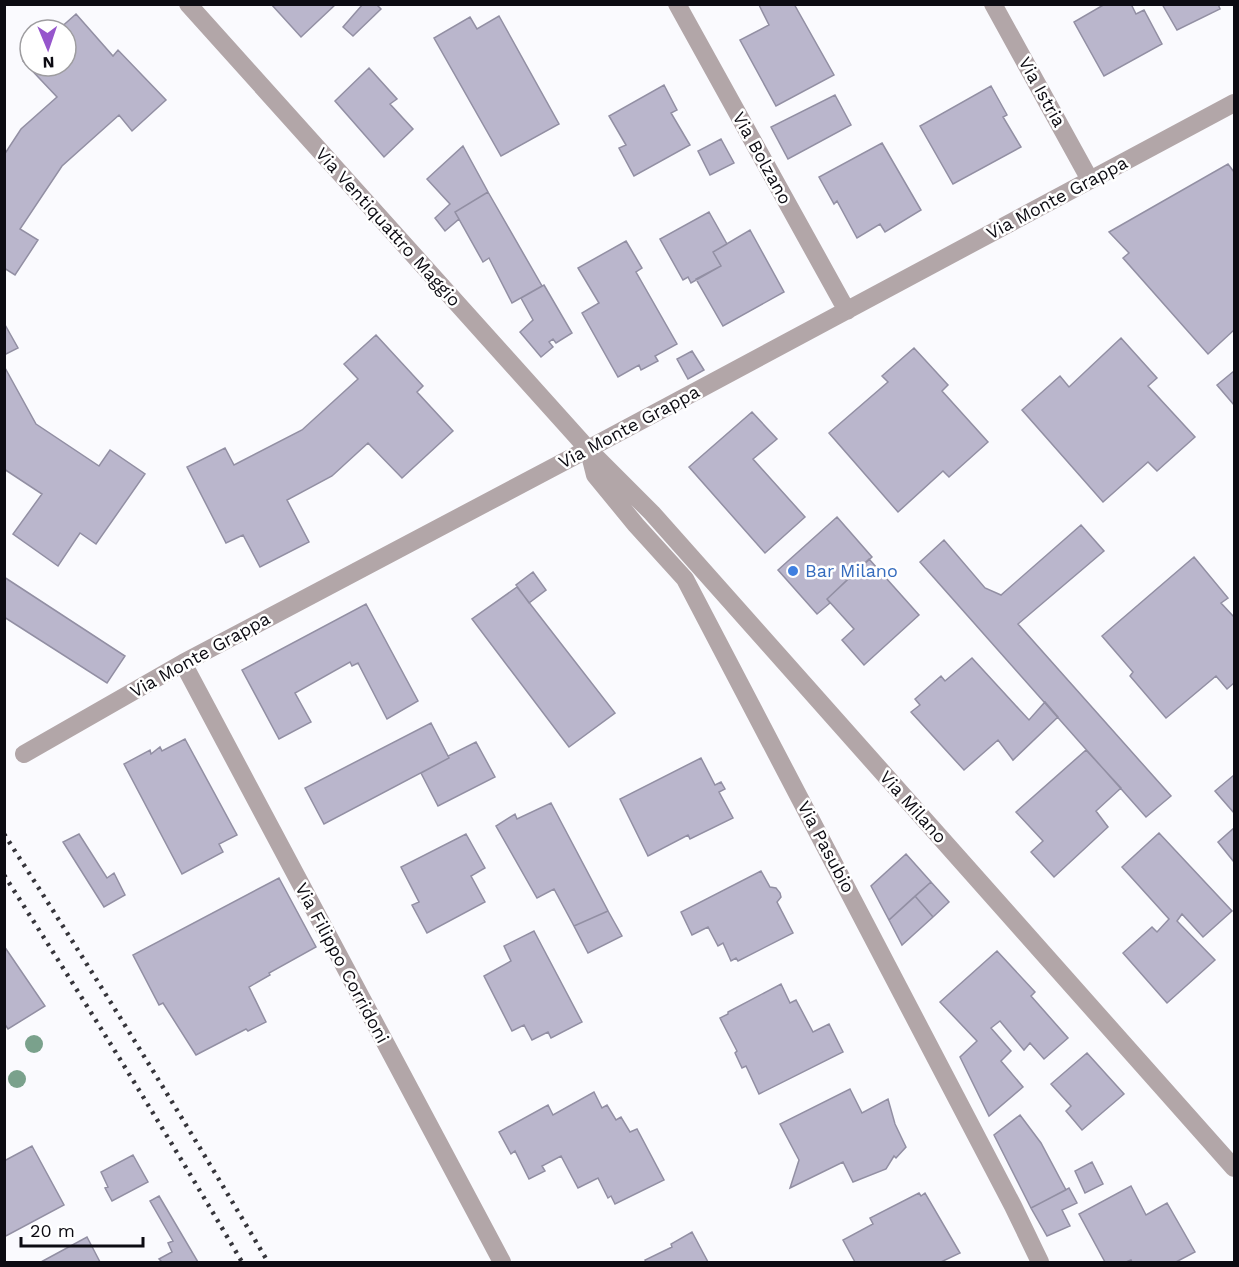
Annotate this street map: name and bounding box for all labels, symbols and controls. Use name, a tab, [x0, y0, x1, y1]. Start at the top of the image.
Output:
north arrow	[18, 18, 78, 78]
text: N	[42, 53, 55, 72]
street label: Via Istria	[1015, 53, 1070, 130]
street label: Via Bolzano	[728, 108, 796, 208]
street label: Via Ventiquattro Maggio	[311, 143, 465, 310]
street label: Via Monte Grappa	[983, 152, 1131, 244]
street label: Via Monte Grappa	[555, 381, 703, 473]
place label: Bar Milano	[805, 560, 898, 581]
marker: Bar Milano	[786, 564, 800, 578]
street label: Via Monte Grappa	[126, 607, 273, 702]
street label: Via Milano	[875, 766, 951, 847]
street label: Via Pasubio	[793, 797, 859, 896]
street label: Via Filippo Corridoni	[291, 879, 394, 1047]
scale bar	[21, 1210, 142, 1248]
text: 20 m	[30, 1220, 75, 1241]

